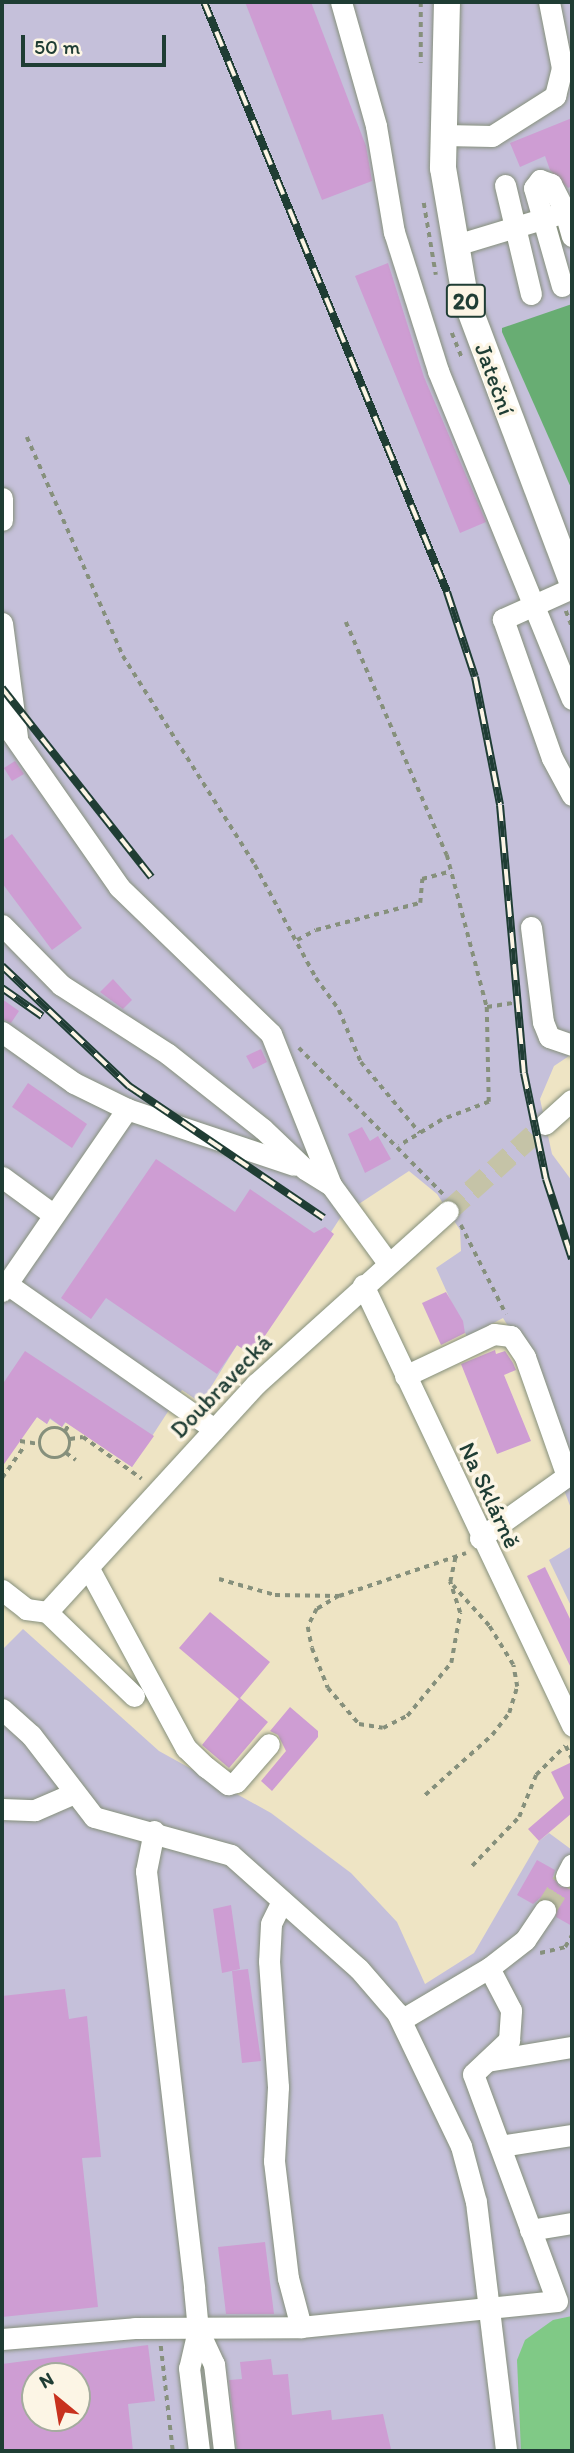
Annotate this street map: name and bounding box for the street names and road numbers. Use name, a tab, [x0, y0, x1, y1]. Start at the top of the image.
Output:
road number: 20	[445, 282, 487, 320]
street label: Jateční	[469, 339, 521, 419]
street label: Doubravecká	[164, 1328, 278, 1444]
street label: Na Sklárně	[453, 1437, 527, 1553]

